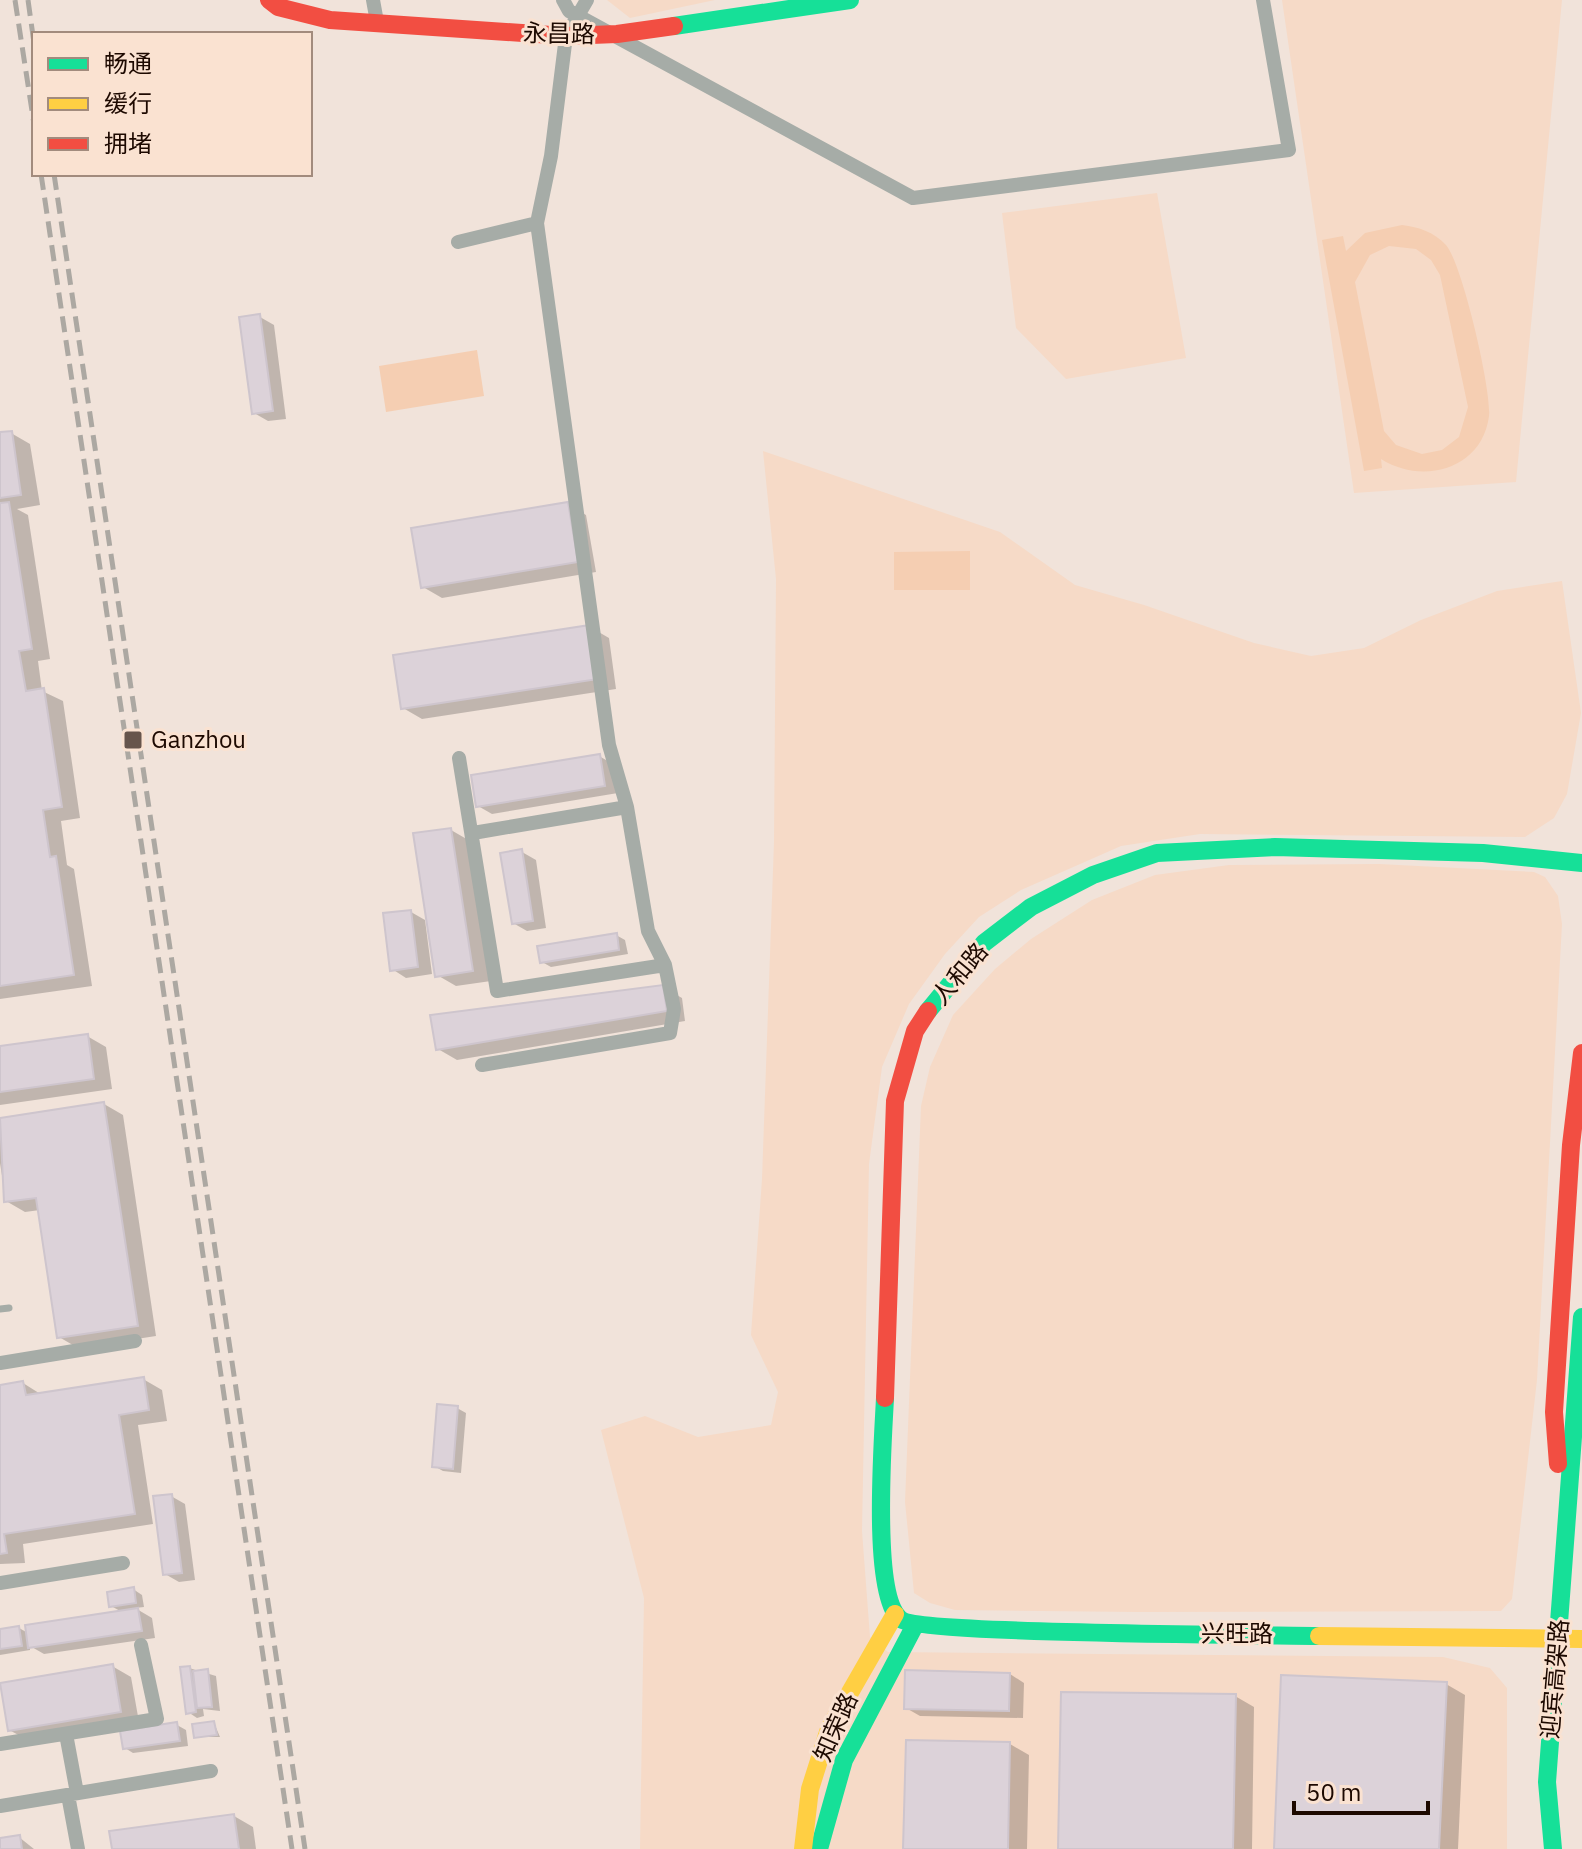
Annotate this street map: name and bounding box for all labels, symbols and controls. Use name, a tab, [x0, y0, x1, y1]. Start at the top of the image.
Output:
street label: 永昌路	[523, 16, 595, 50]
legend	[32, 32, 312, 176]
text: 畅通	[104, 47, 152, 79]
text: 缓行	[104, 87, 152, 119]
text: 拥堵	[104, 127, 152, 159]
place label: Ganzhou	[151, 723, 246, 755]
marker: Ganzhou	[122, 729, 144, 751]
street label: 人和路	[924, 935, 995, 1011]
street label: 兴旺路	[1201, 1617, 1273, 1649]
street label: 迎宾高架路	[1533, 1618, 1575, 1740]
street label: 知荣路	[806, 1687, 864, 1766]
scale bar	[1294, 1765, 1428, 1815]
text: 50 m	[1306, 1776, 1361, 1808]

